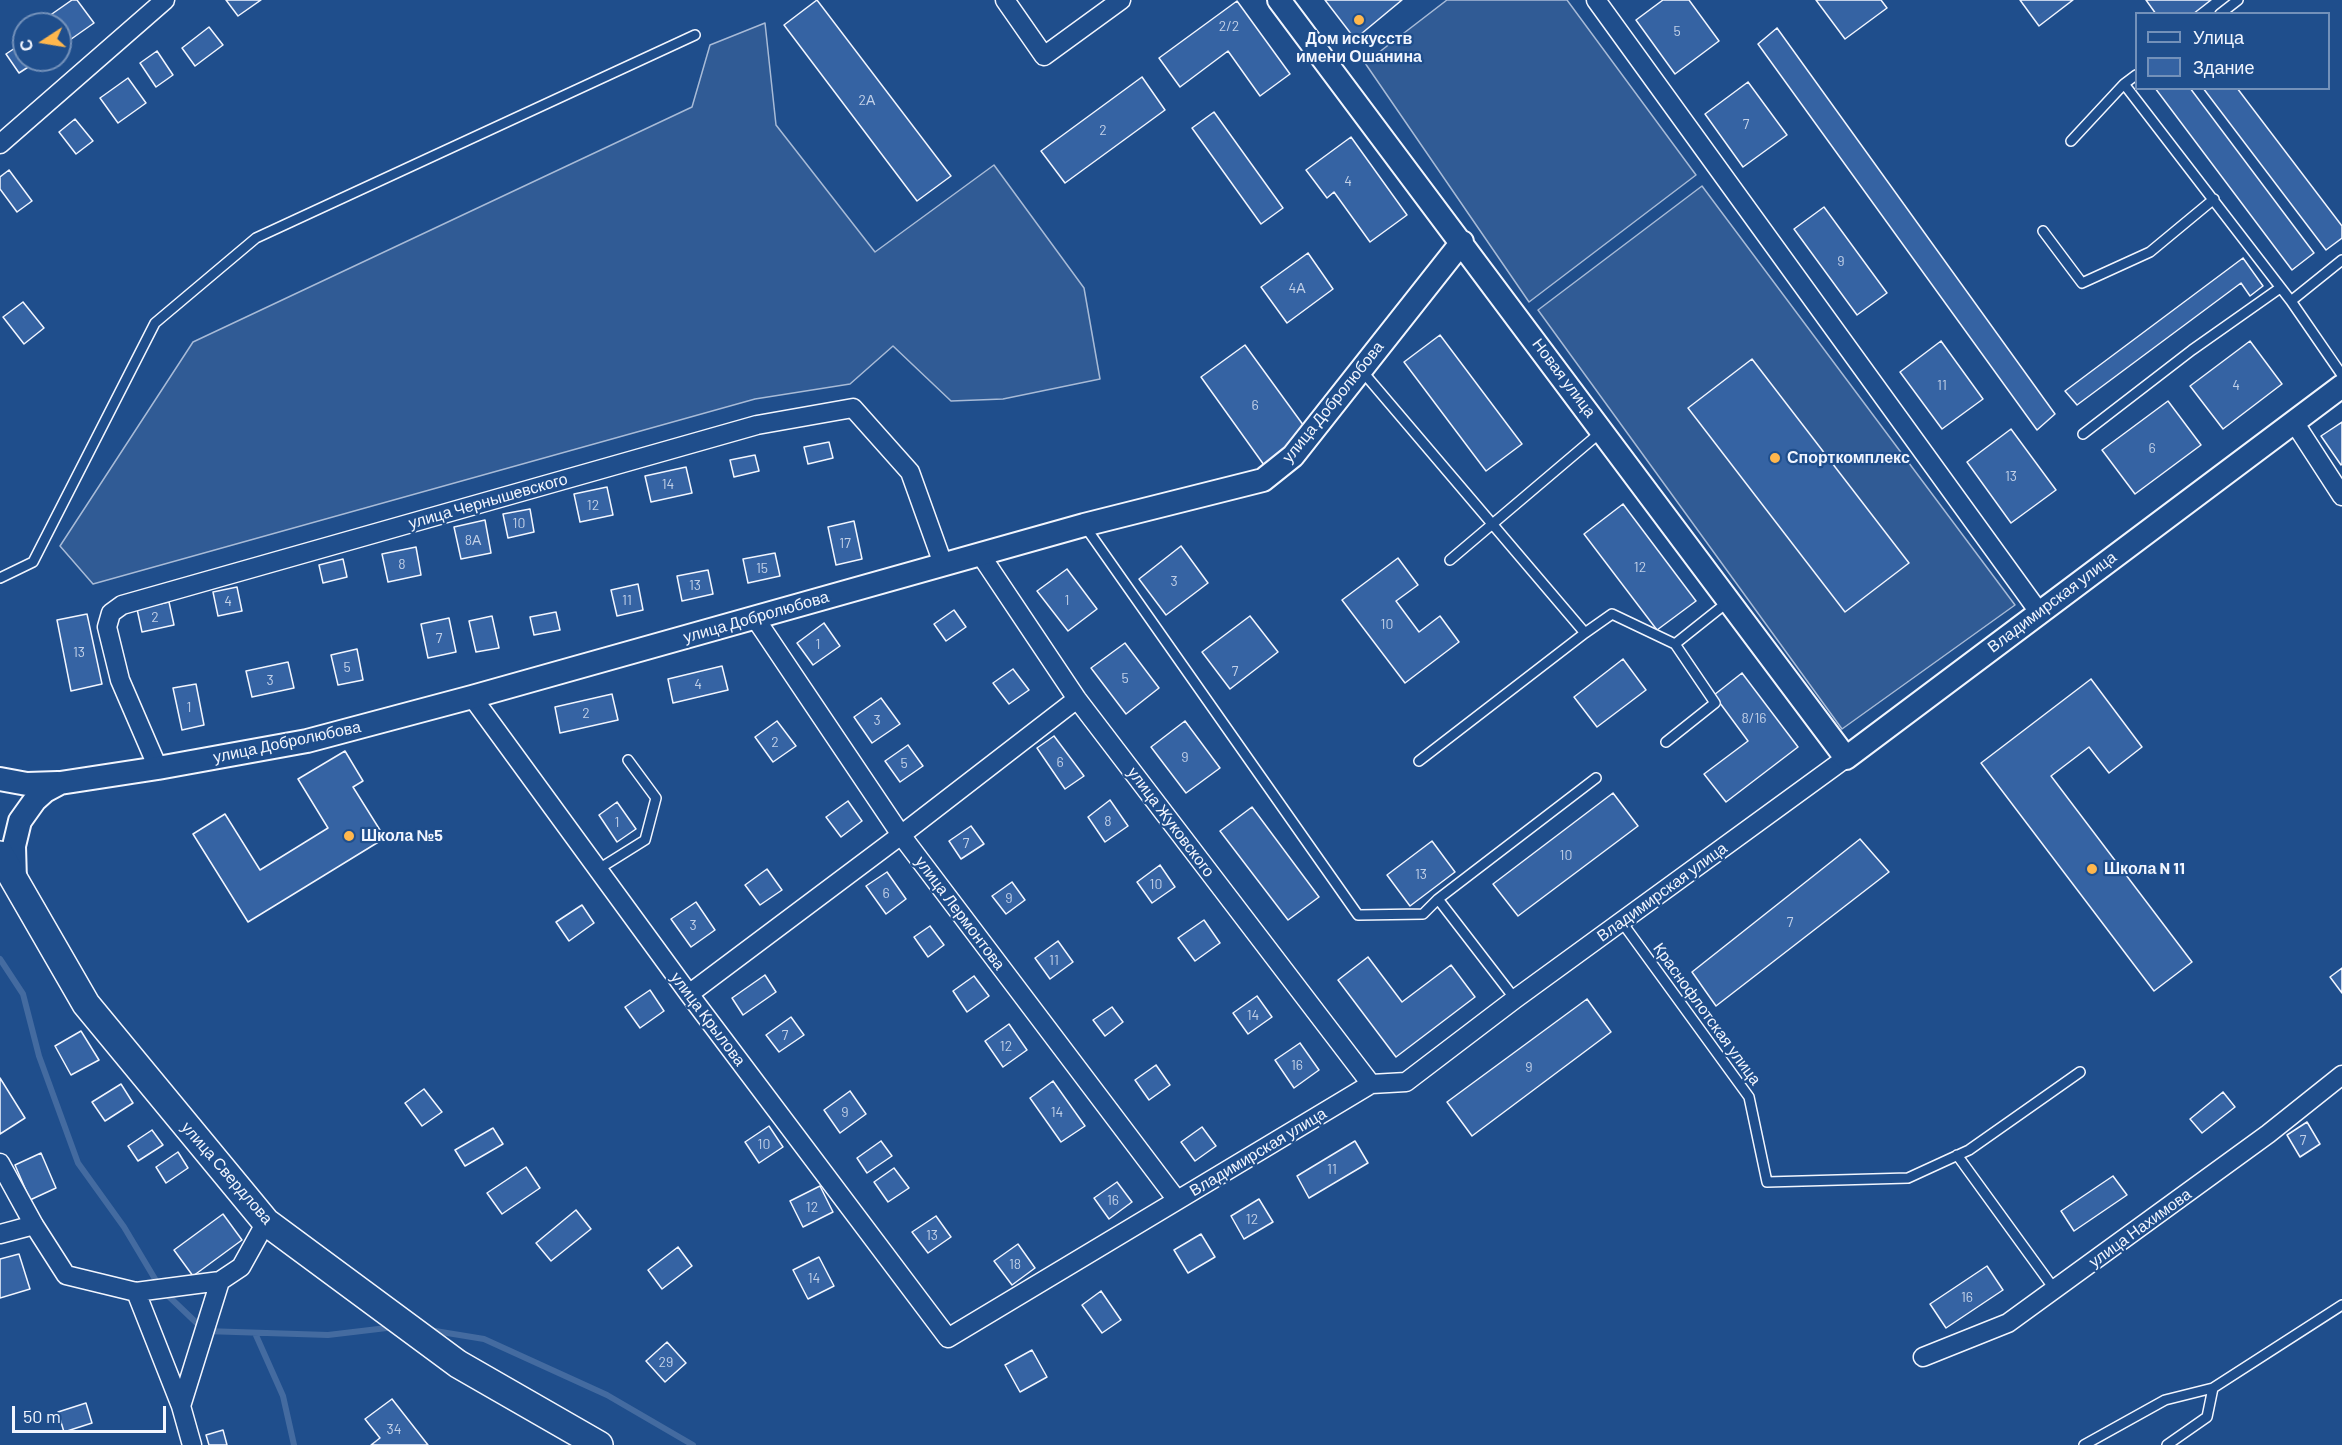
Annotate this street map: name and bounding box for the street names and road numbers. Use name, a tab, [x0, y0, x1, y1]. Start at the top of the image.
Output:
street label: Новая улица	[1528, 335, 1600, 421]
street label: улица Добролюбова	[1278, 338, 1388, 466]
street label: улица Чернышевского	[406, 469, 570, 533]
street label: Владимирская улица	[1984, 547, 2120, 657]
street label: улица Добролюбова	[681, 587, 831, 647]
street label: улица Добролюбова	[211, 717, 363, 767]
street label: улица Жуковского	[1123, 763, 1219, 881]
street label: Владимирская улица	[1593, 838, 1731, 946]
street label: улица Лермонтова	[911, 852, 1009, 974]
street label: Краснофлотская улица	[1649, 939, 1765, 1089]
street label: улица Крылова	[666, 968, 750, 1070]
street label: Владимирская улица	[1186, 1104, 1330, 1200]
street label: улица Свердлова	[177, 1118, 277, 1228]
street label: улица Нахимова	[2085, 1184, 2195, 1272]

